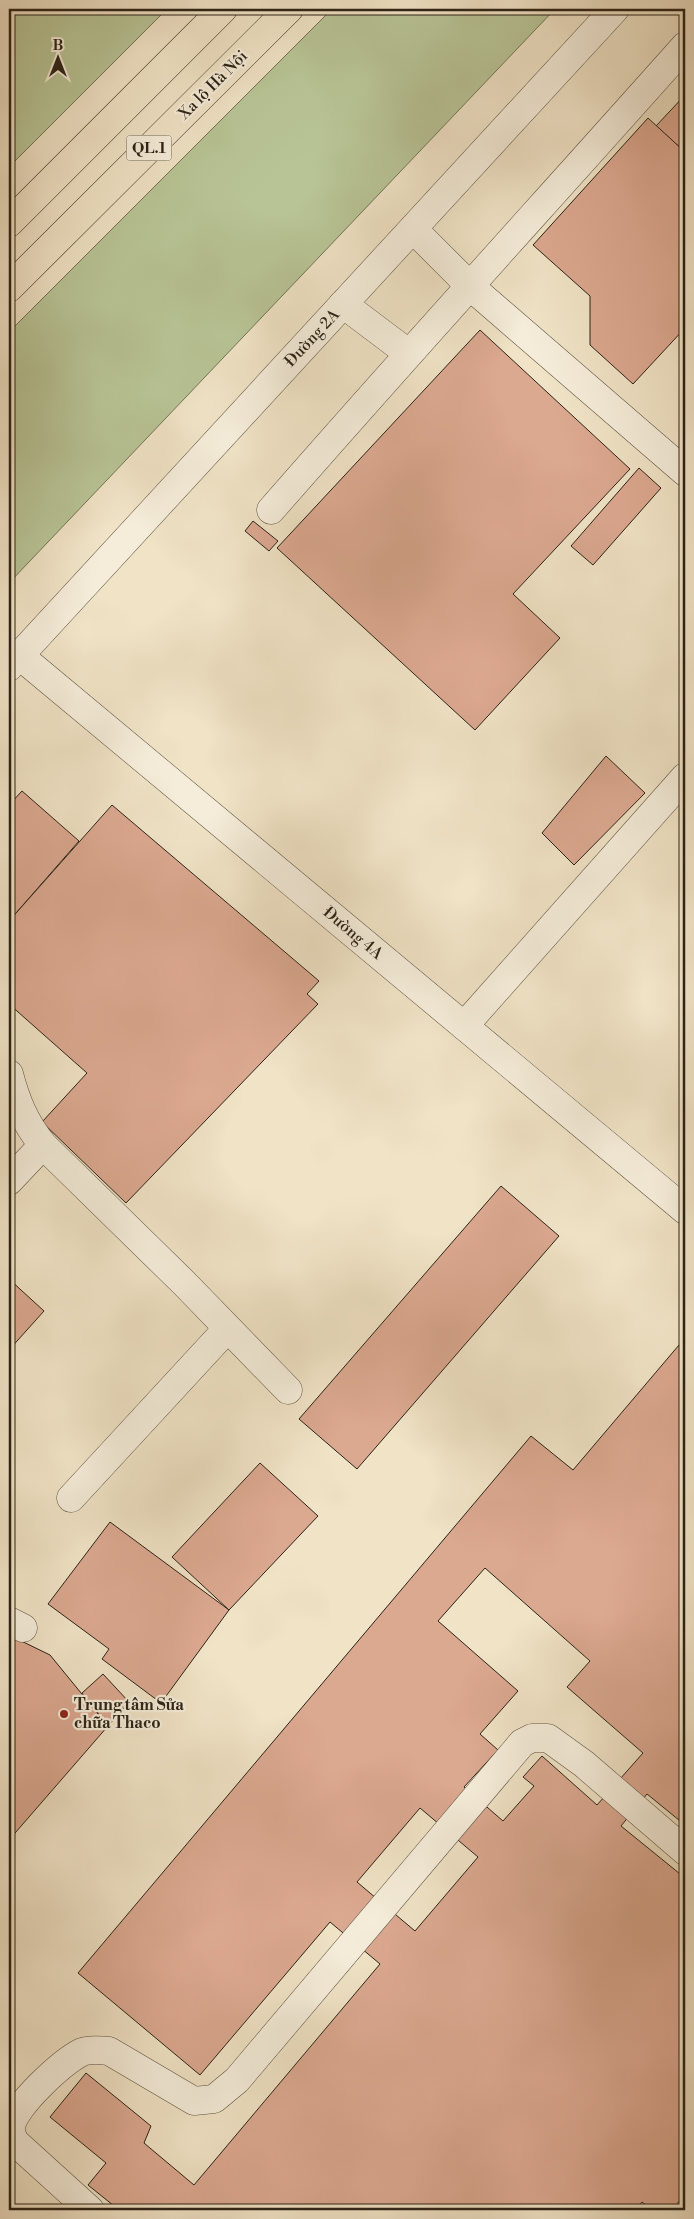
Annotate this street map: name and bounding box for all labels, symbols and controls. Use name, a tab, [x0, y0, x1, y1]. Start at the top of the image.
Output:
north arrow	[32, 32, 82, 82]
text: B	[53, 37, 63, 55]
street label: Xa lộ Hà Nội	[173, 46, 252, 125]
road number: QL.1	[126, 136, 172, 160]
street label: Đường 2A	[280, 304, 344, 371]
street label: Đường 4A	[319, 902, 388, 965]
place label: Trung tâm Sửa chữa Thaco	[74, 1695, 184, 1733]
marker: Trung tâm Sửa chữa Thaco	[58, 1708, 70, 1720]

